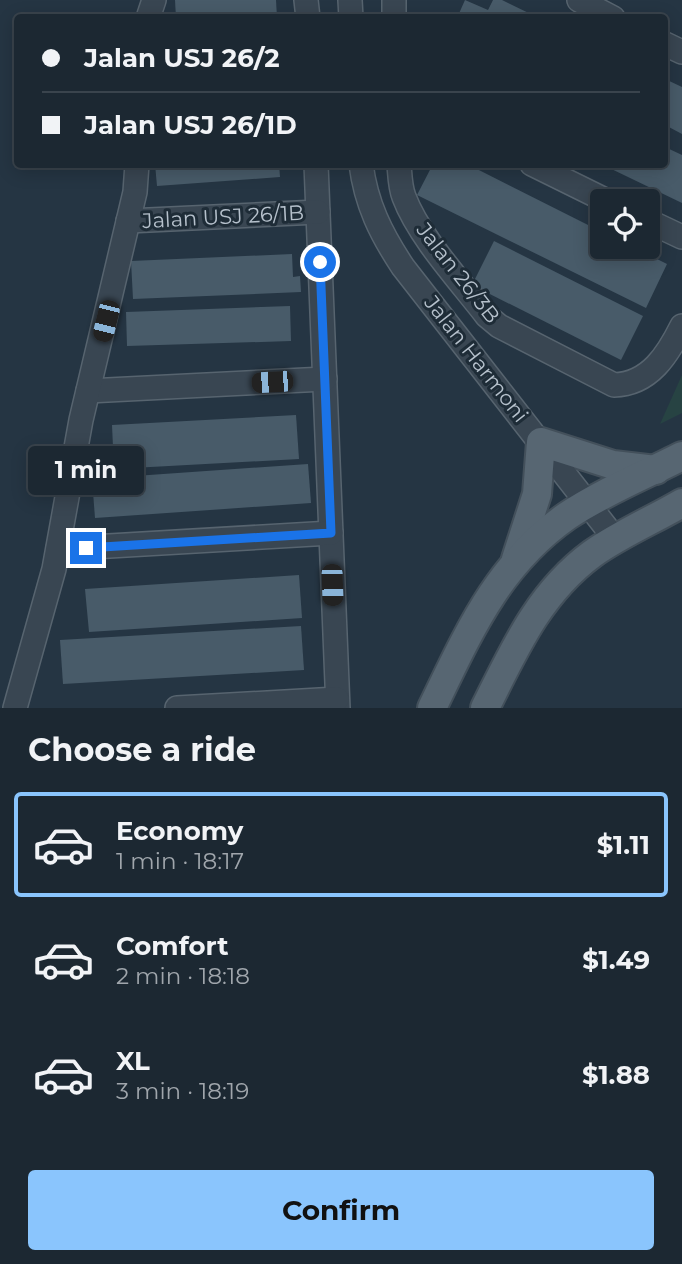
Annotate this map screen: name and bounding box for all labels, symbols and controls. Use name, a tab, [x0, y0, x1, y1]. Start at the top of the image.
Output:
text: Jalan USJ 26/2	[84, 42, 280, 74]
text: Jalan USJ 26/1D	[84, 109, 297, 141]
map controls	[590, 189, 660, 259]
button: locate	[590, 189, 660, 259]
street label: Jalan USJ 26/1B	[140, 200, 305, 233]
street label: Jalan 26/3B	[411, 217, 505, 328]
route start	[304, 246, 336, 278]
street label: Jalan Harmoni	[419, 290, 534, 427]
car	[91, 298, 122, 344]
car	[251, 370, 294, 394]
callout: 1 min	[28, 447, 144, 496]
text: 1 min	[55, 456, 117, 484]
route end	[70, 532, 102, 564]
car	[321, 564, 344, 606]
text: Choose a ride	[28, 730, 256, 769]
icon: car	[32, 813, 95, 876]
text: Economy	[116, 815, 243, 847]
text: $1.11	[597, 829, 650, 861]
text: 1 min · 18:17	[116, 847, 244, 875]
icon: car	[32, 928, 95, 991]
text: Comfort	[116, 930, 228, 962]
text: $1.49	[582, 944, 650, 976]
text: 2 min · 18:18	[116, 962, 250, 990]
icon: car	[32, 1043, 95, 1106]
text: XL	[116, 1045, 150, 1077]
text: $1.88	[582, 1059, 650, 1091]
text: 3 min · 18:19	[116, 1077, 249, 1105]
button: Confirm	[28, 1170, 654, 1250]

